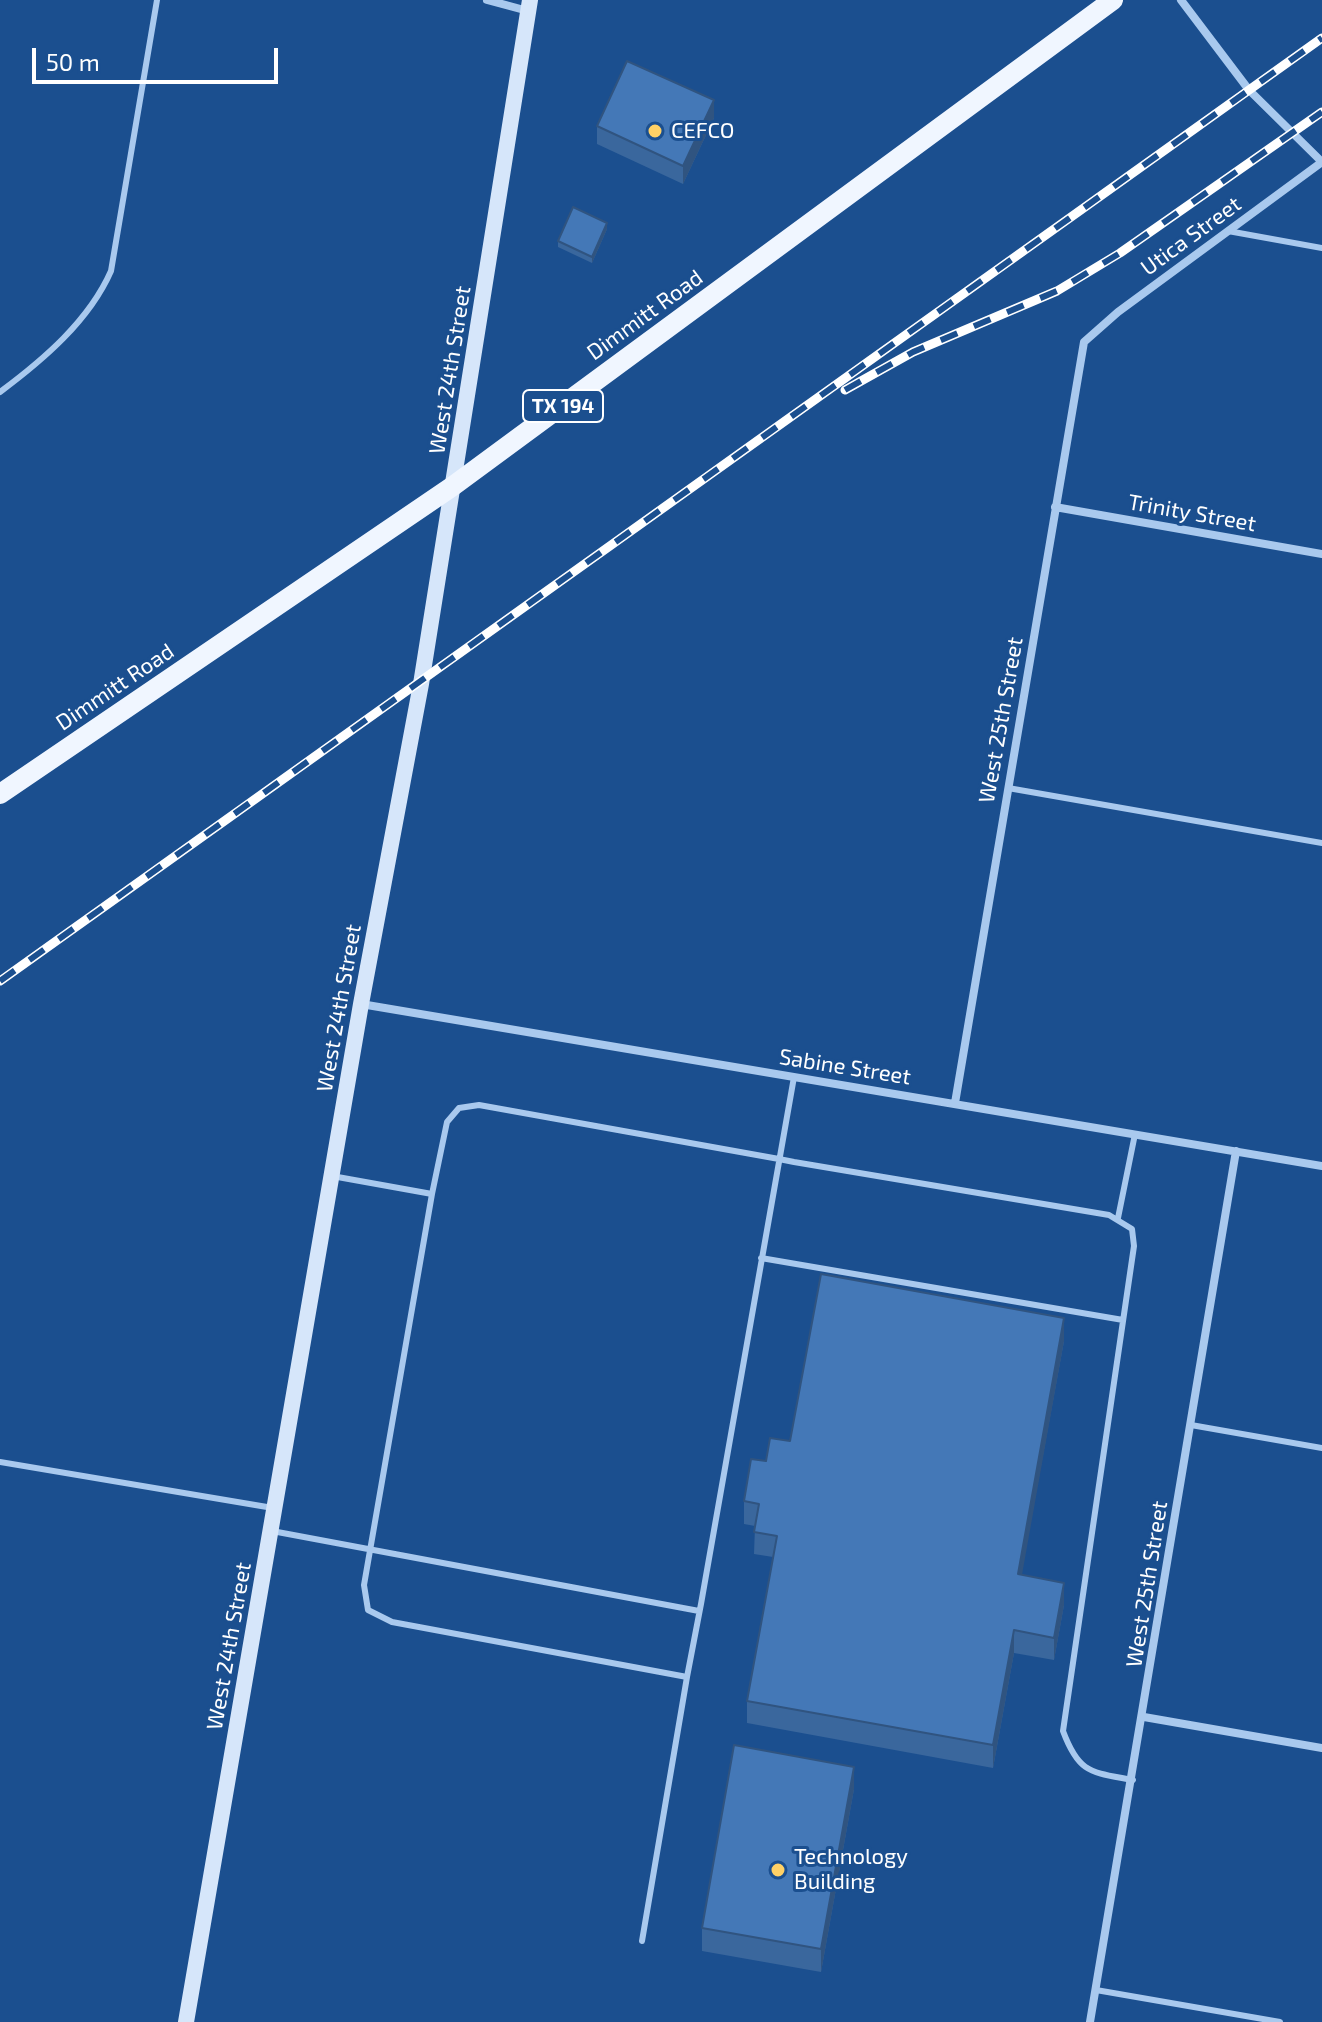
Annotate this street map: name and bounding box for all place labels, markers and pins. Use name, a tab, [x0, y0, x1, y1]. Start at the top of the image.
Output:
place label: CEFCO	[671, 118, 735, 144]
marker: CEFCO	[646, 122, 664, 140]
place label: Technology Building	[794, 1844, 908, 1896]
marker: Technology Building	[769, 1861, 787, 1879]

